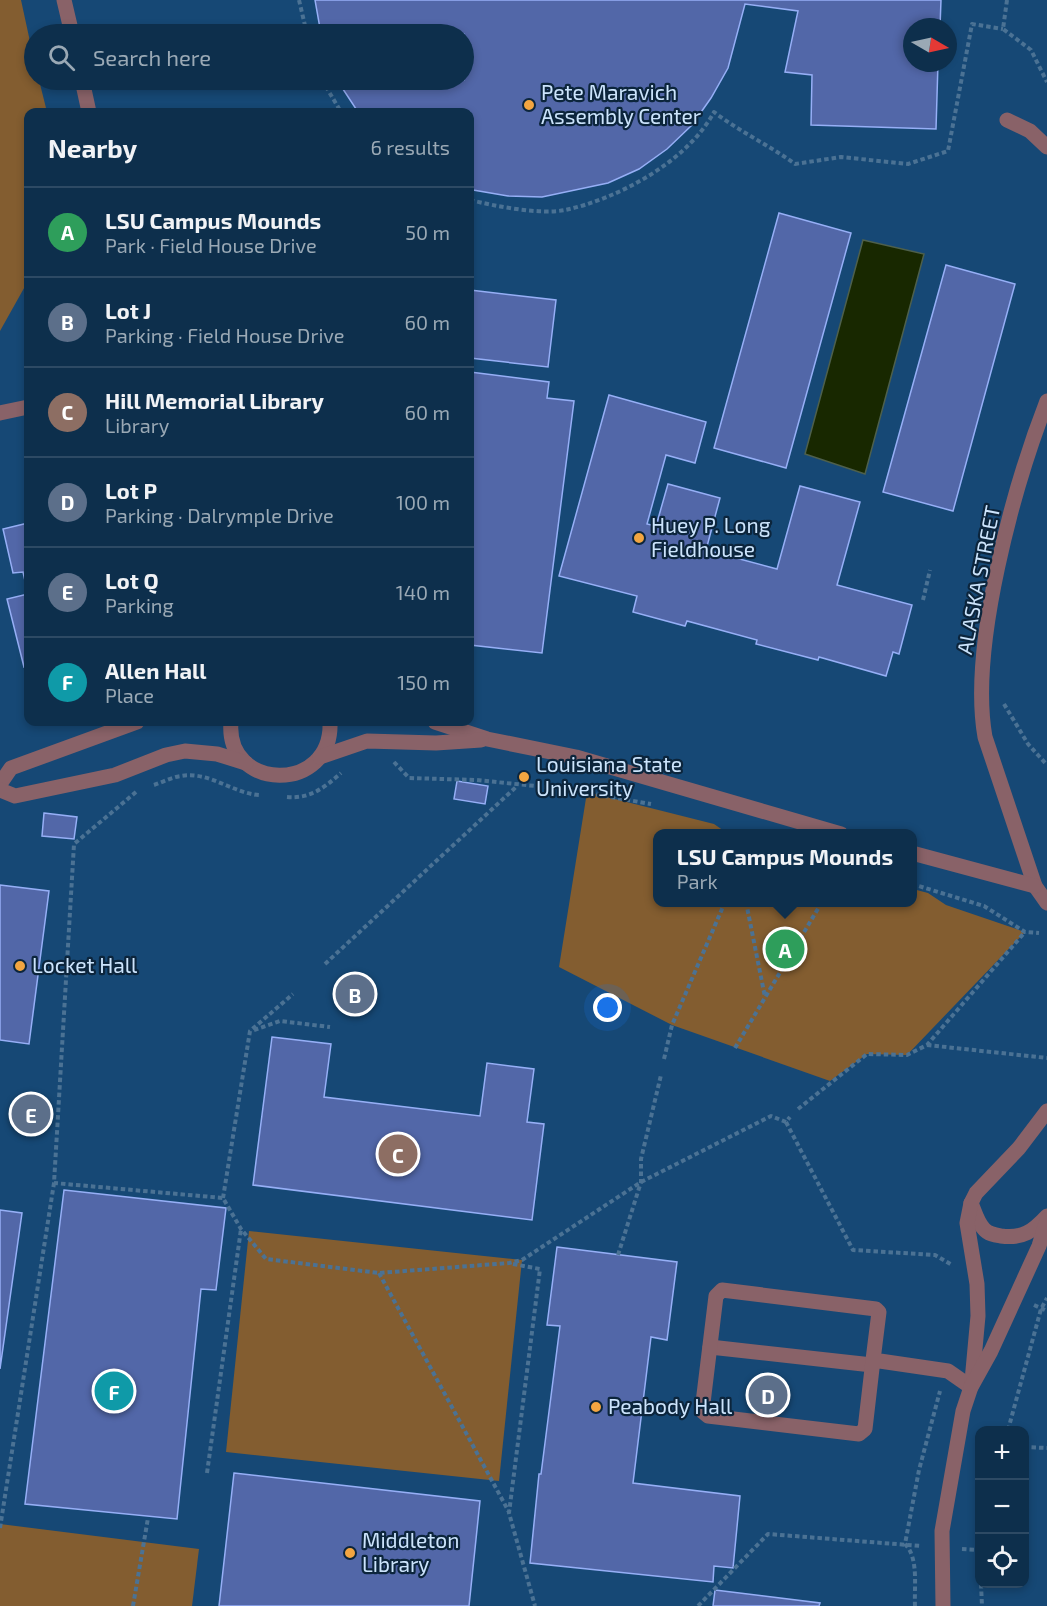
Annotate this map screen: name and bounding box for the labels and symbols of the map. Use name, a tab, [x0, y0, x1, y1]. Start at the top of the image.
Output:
north arrow	[903, 18, 957, 72]
place label: Pete Maravich Assembly Center	[541, 79, 702, 128]
marker: Pete Maravich Assembly Center	[522, 98, 536, 112]
street label: ALASKA STREET	[951, 503, 1004, 656]
place label: Huey P. Long Fieldhouse	[651, 512, 771, 561]
marker: Huey P. Long Fieldhouse	[632, 531, 646, 545]
place label: Louisiana State University	[536, 751, 682, 800]
marker: Louisiana State University	[517, 770, 531, 784]
pin: A	[766, 926, 804, 972]
place label: Locket Hall	[32, 952, 138, 977]
marker: Locket Hall	[13, 959, 27, 973]
pin: B	[336, 972, 374, 1016]
your location	[593, 993, 622, 1022]
pin: E	[12, 1092, 51, 1136]
pin: C	[378, 1132, 418, 1176]
pin: F	[94, 1368, 134, 1414]
pin: D	[748, 1372, 788, 1418]
place label: Peabody Hall	[608, 1393, 733, 1418]
marker: Peabody Hall	[589, 1400, 603, 1414]
place label: Middleton Library	[362, 1527, 459, 1576]
marker: Middleton Library	[343, 1546, 357, 1560]

